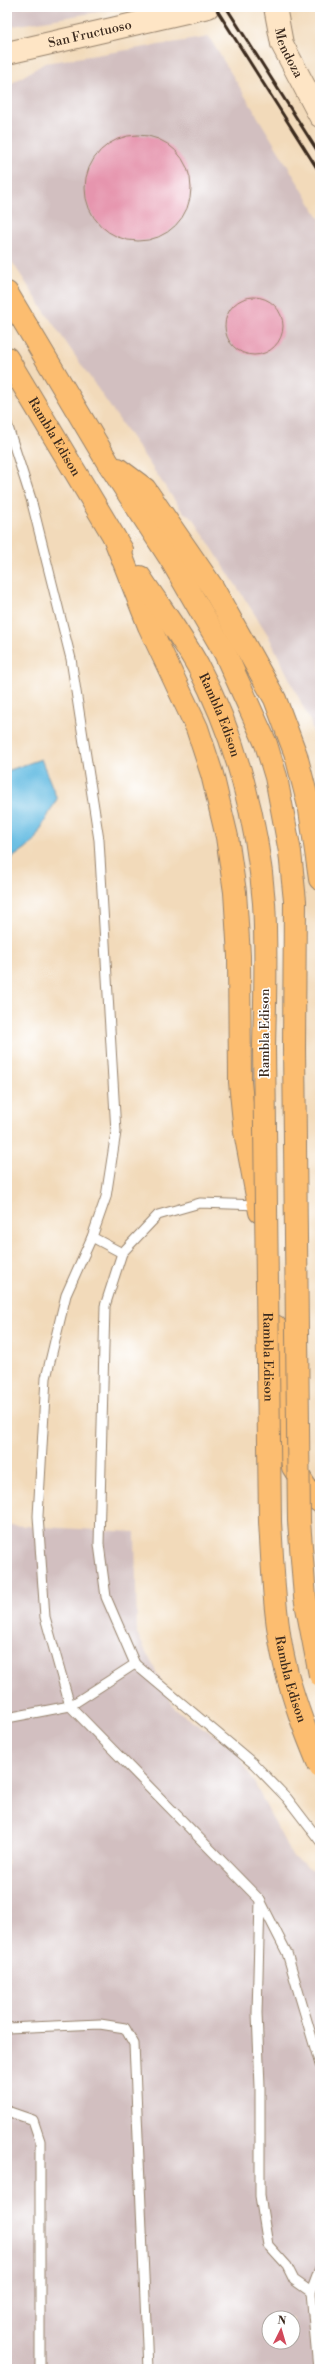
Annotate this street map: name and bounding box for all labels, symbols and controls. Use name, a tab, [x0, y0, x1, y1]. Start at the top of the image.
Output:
street label: San Fructuoso	[47, 17, 133, 51]
street label: Mendoza	[271, 26, 307, 81]
street label: Rambla Edison	[24, 395, 84, 480]
street label: Rambla Edison	[195, 670, 243, 759]
street label: Rambla Edison	[257, 988, 273, 1078]
street label: Rambla Edison	[259, 1312, 276, 1402]
street label: Rambla Edison	[271, 1635, 310, 1725]
north arrow	[261, 2310, 301, 2350]
text: N	[277, 2314, 287, 2328]

